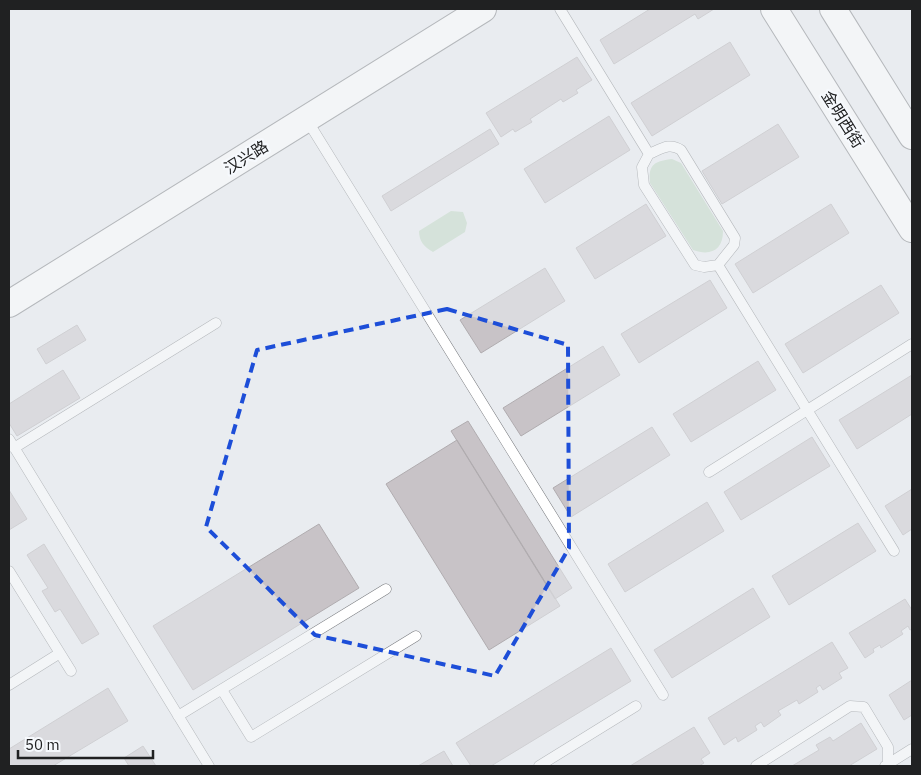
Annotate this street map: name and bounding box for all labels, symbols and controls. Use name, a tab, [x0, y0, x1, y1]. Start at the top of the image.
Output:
street label: 金明西街	[818, 87, 868, 151]
street label: 汉兴路	[220, 136, 272, 178]
scale bar	[18, 728, 152, 760]
text: 50 m	[25, 735, 60, 754]

